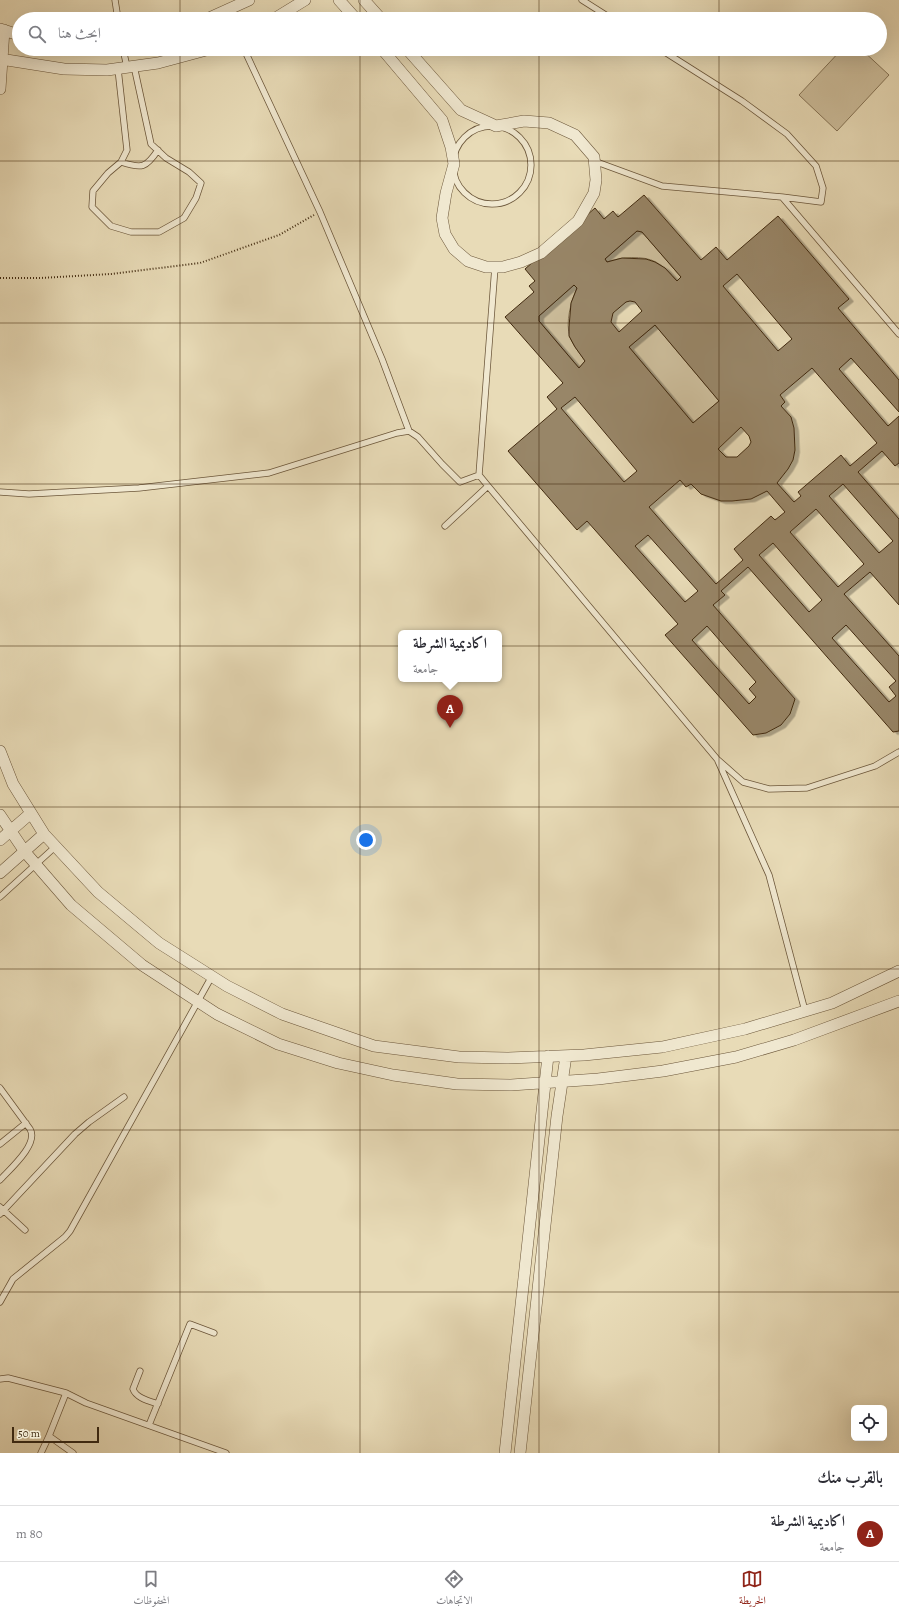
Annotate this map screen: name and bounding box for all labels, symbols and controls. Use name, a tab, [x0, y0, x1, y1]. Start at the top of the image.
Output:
search box	[12, 12, 887, 56]
icon: search	[26, 23, 48, 45]
text: ابحث هنا	[58, 23, 101, 43]
popup	[398, 630, 502, 682]
text: اكاديمية الشرطة	[413, 633, 487, 653]
text: جامعة	[413, 660, 439, 677]
pin: A	[437, 695, 463, 728]
your location	[356, 830, 376, 850]
map controls	[851, 1405, 887, 1441]
button: locate	[851, 1405, 887, 1441]
scale bar	[12, 1425, 99, 1444]
text: 50 m	[18, 1426, 40, 1441]
text: بالقرب منك	[817, 1466, 883, 1489]
text: اكاديمية الشرطة	[771, 1511, 845, 1531]
text: 80 m	[16, 1525, 43, 1542]
text: A	[866, 1525, 874, 1542]
text: جامعة	[819, 1538, 845, 1555]
tab: المحفوظات	[133, 1568, 169, 1611]
tab: الاتجاهات	[436, 1568, 473, 1611]
tab: الخريطة	[739, 1568, 766, 1611]

